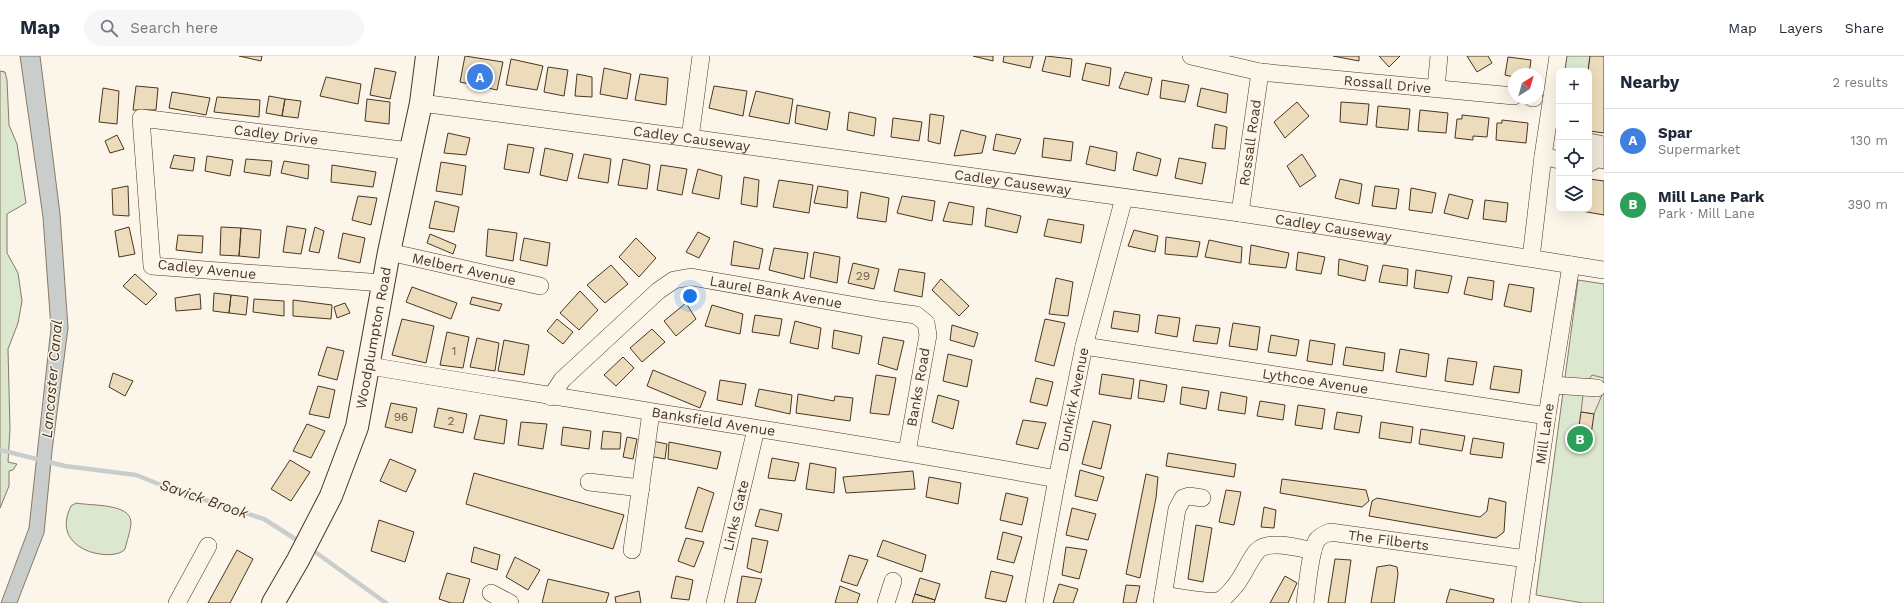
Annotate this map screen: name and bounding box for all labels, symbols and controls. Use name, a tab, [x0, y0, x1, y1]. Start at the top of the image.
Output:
search box	[84, 10, 364, 46]
text: Map	[20, 16, 60, 39]
icon: search	[98, 17, 120, 39]
text: Search here	[130, 19, 218, 37]
text: Map	[1728, 20, 1757, 36]
text: Layers	[1779, 20, 1823, 36]
text: Share	[1845, 20, 1884, 36]
pin: A	[467, 62, 493, 92]
north arrow	[1508, 68, 1544, 104]
map controls	[1556, 68, 1592, 212]
button: +	[1556, 68, 1592, 104]
street label: Rossall Drive	[1343, 72, 1432, 96]
text: Nearby	[1620, 72, 1679, 92]
text: 2 results	[1833, 75, 1888, 90]
street label: Rossall Road	[1236, 98, 1264, 187]
button: −	[1556, 104, 1592, 140]
street label: Cadley Drive	[233, 121, 319, 148]
street label: Cadley Causeway	[632, 123, 752, 154]
text: Spar	[1658, 124, 1692, 142]
text: A	[1629, 133, 1637, 148]
text: 130 m	[1850, 133, 1888, 148]
button: locate	[1556, 140, 1592, 176]
text: Supermarket	[1658, 142, 1740, 157]
street label: Cadley Causeway	[953, 166, 1073, 198]
button: layers	[1556, 176, 1592, 212]
text: Mill Lane Park	[1658, 188, 1764, 206]
text: B	[1629, 197, 1637, 212]
text: 390 m	[1847, 197, 1888, 212]
text: Park · Mill Lane	[1658, 206, 1755, 221]
street label: Cadley Causeway	[1274, 211, 1394, 245]
street label: Melbert Avenue	[411, 249, 518, 288]
street label: Cadley Avenue	[157, 256, 257, 282]
street label: Woodplumpton Road	[352, 266, 394, 410]
house number: 29	[856, 269, 870, 283]
street label: Laurel Bank Avenue	[708, 272, 843, 311]
your location	[680, 286, 700, 306]
water label: Lancaster Canal	[38, 319, 66, 439]
house number: 1	[452, 344, 456, 358]
street label: Banks Road	[903, 346, 933, 428]
street label: Dunkirk Avenue	[1055, 346, 1091, 453]
street label: Lythcoe Avenue	[1261, 365, 1369, 397]
street label: Mill Lane	[1532, 402, 1557, 465]
street label: Banksfield Avenue	[651, 404, 777, 439]
house number: 96	[394, 410, 408, 424]
house number: 2	[448, 414, 455, 428]
pin: B	[1567, 424, 1593, 454]
water label: Savick Brook	[157, 475, 251, 523]
street label: Links Gate	[720, 478, 752, 553]
street label: The Filberts	[1347, 527, 1430, 554]

